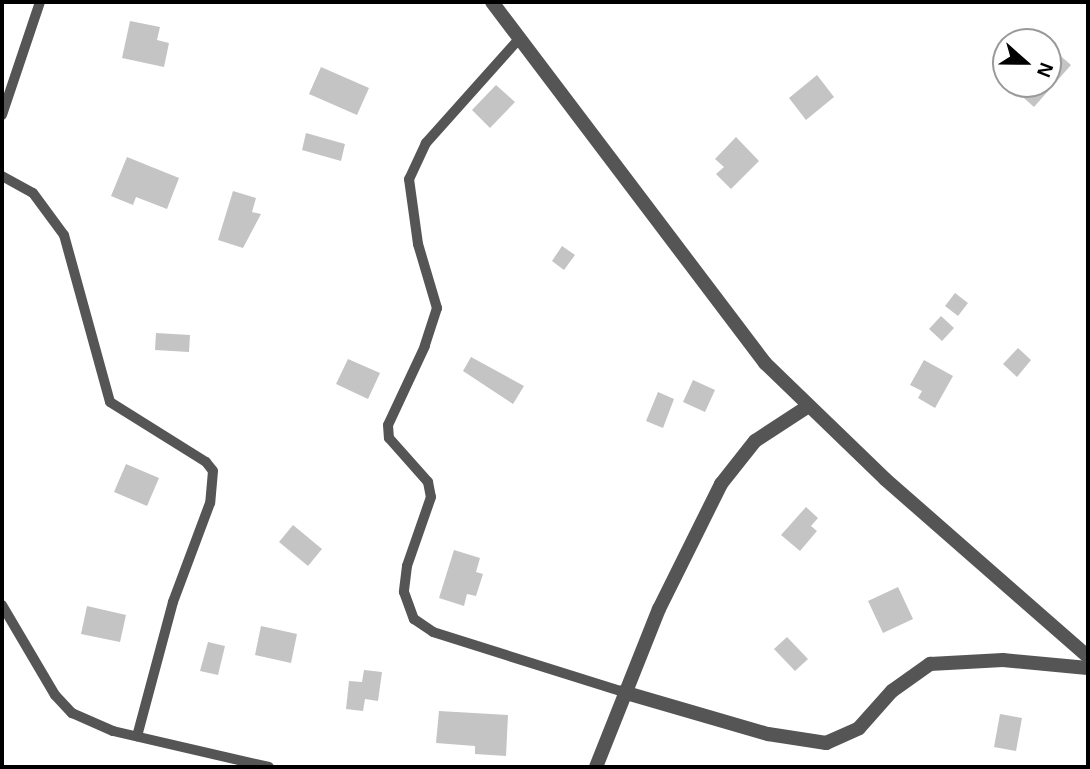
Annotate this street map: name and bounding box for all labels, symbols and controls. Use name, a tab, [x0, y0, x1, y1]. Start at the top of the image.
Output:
north arrow	[992, 28, 1062, 98]
text: N	[1033, 60, 1057, 80]

